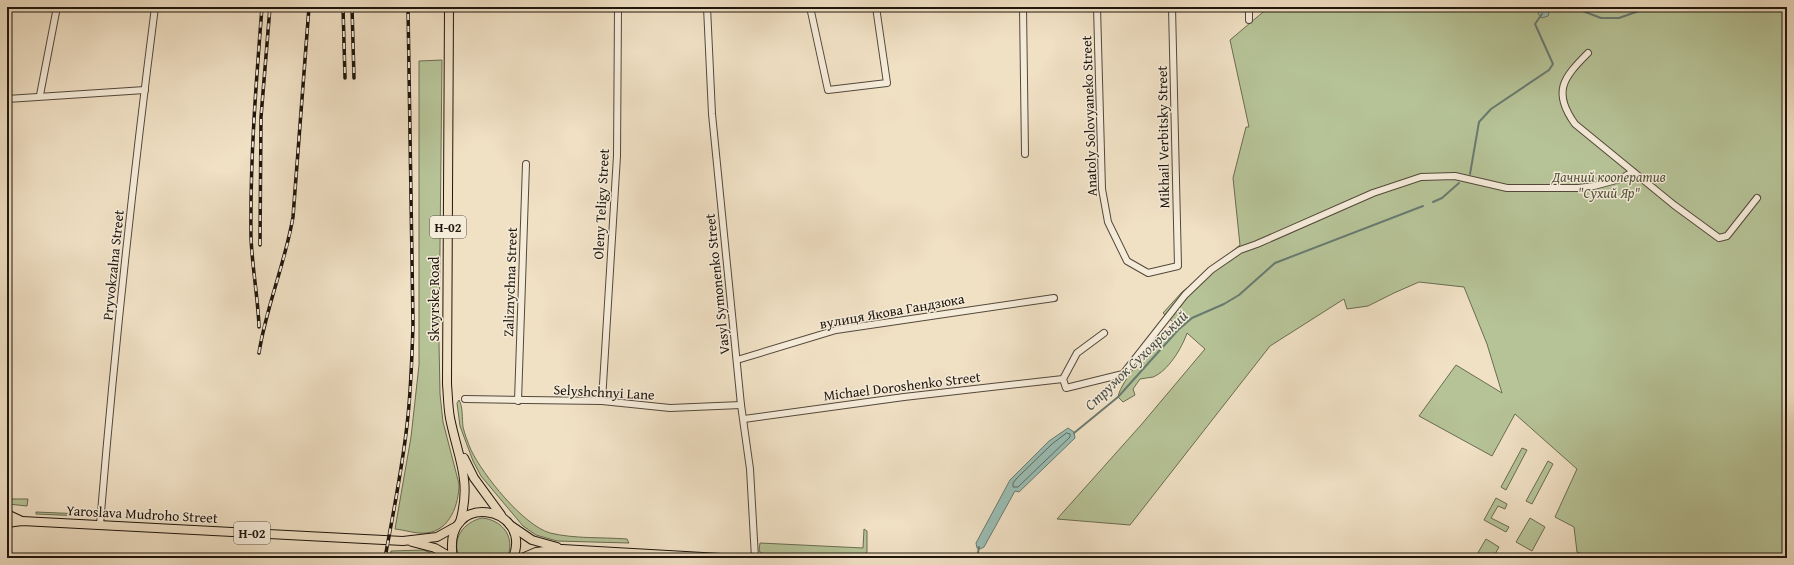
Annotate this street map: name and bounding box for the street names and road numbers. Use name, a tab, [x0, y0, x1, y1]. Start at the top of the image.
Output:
street label: Anatoly Solovyaneko Street	[1076, 35, 1102, 197]
street label: Mikhail Verbitsky Street	[1152, 65, 1174, 209]
street label: Oleny Teligy Street	[588, 148, 614, 260]
street label: Pryvokzalna Street	[97, 209, 129, 321]
street label: Vasyl Symonenko Street	[700, 212, 734, 355]
road number: Н-02	[430, 216, 466, 238]
street label: Zaliznychna Street	[498, 227, 522, 337]
street label: Skvyrske Road	[424, 256, 444, 342]
street label: вулиця Якова Гандзюка	[818, 288, 966, 334]
street label: Michael Doroshenko Street	[822, 366, 982, 406]
street label: Selyshchnyi Lane	[553, 379, 656, 405]
street label: Yaroslava Mudroho Street	[66, 500, 218, 528]
road number: Н-02	[234, 522, 270, 544]

